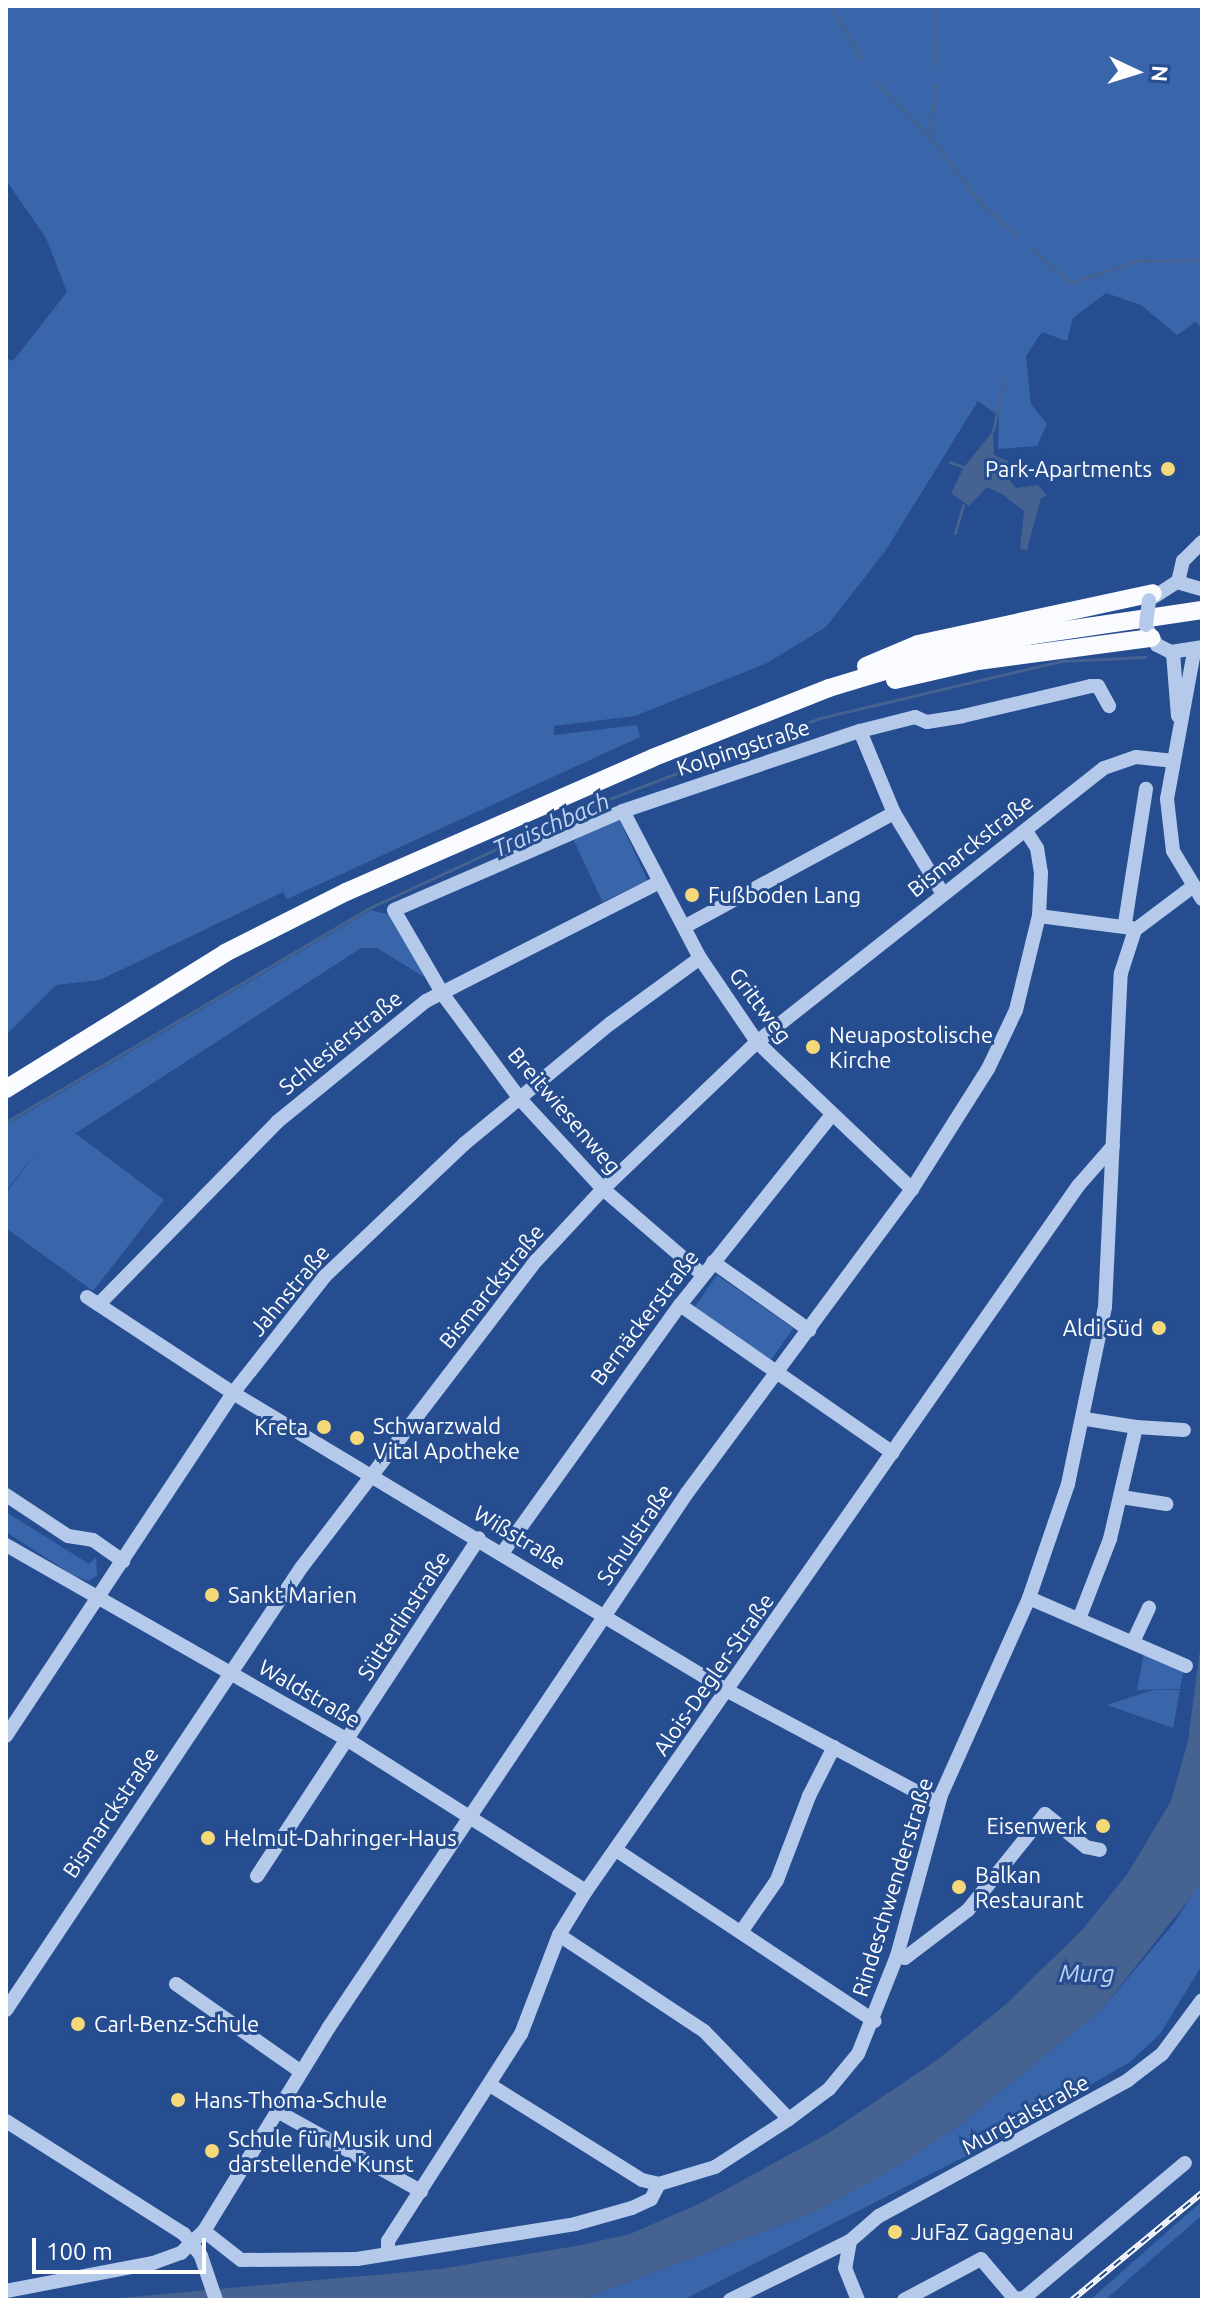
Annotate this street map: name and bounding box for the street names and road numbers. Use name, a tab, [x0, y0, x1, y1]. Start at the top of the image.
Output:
street label: Kolpingstraße	[673, 713, 813, 781]
street label: Bismarckstraße	[902, 788, 1038, 902]
street label: Grittweg	[724, 962, 798, 1048]
street label: Schlesierstraße	[273, 984, 407, 1100]
street label: Breitwiesenweg	[503, 1041, 627, 1179]
street label: Bismarckstraße	[433, 1219, 549, 1353]
street label: Jahnstraße	[243, 1239, 335, 1341]
street label: Bernäckerstraße	[584, 1244, 704, 1390]
street label: Schulstraße	[591, 1479, 677, 1589]
street label: Wißstraße	[469, 1499, 571, 1575]
street label: Sütterlinstraße	[351, 1545, 455, 1685]
street label: Alois-Degler-Straße	[647, 1588, 779, 1760]
street label: Waldstraße	[254, 1653, 366, 1733]
street label: Bismarckstraße	[57, 1742, 163, 1882]
street label: Rindeschwenderstraße	[846, 1774, 938, 2000]
street label: Murgtalstraße	[957, 2068, 1093, 2160]

